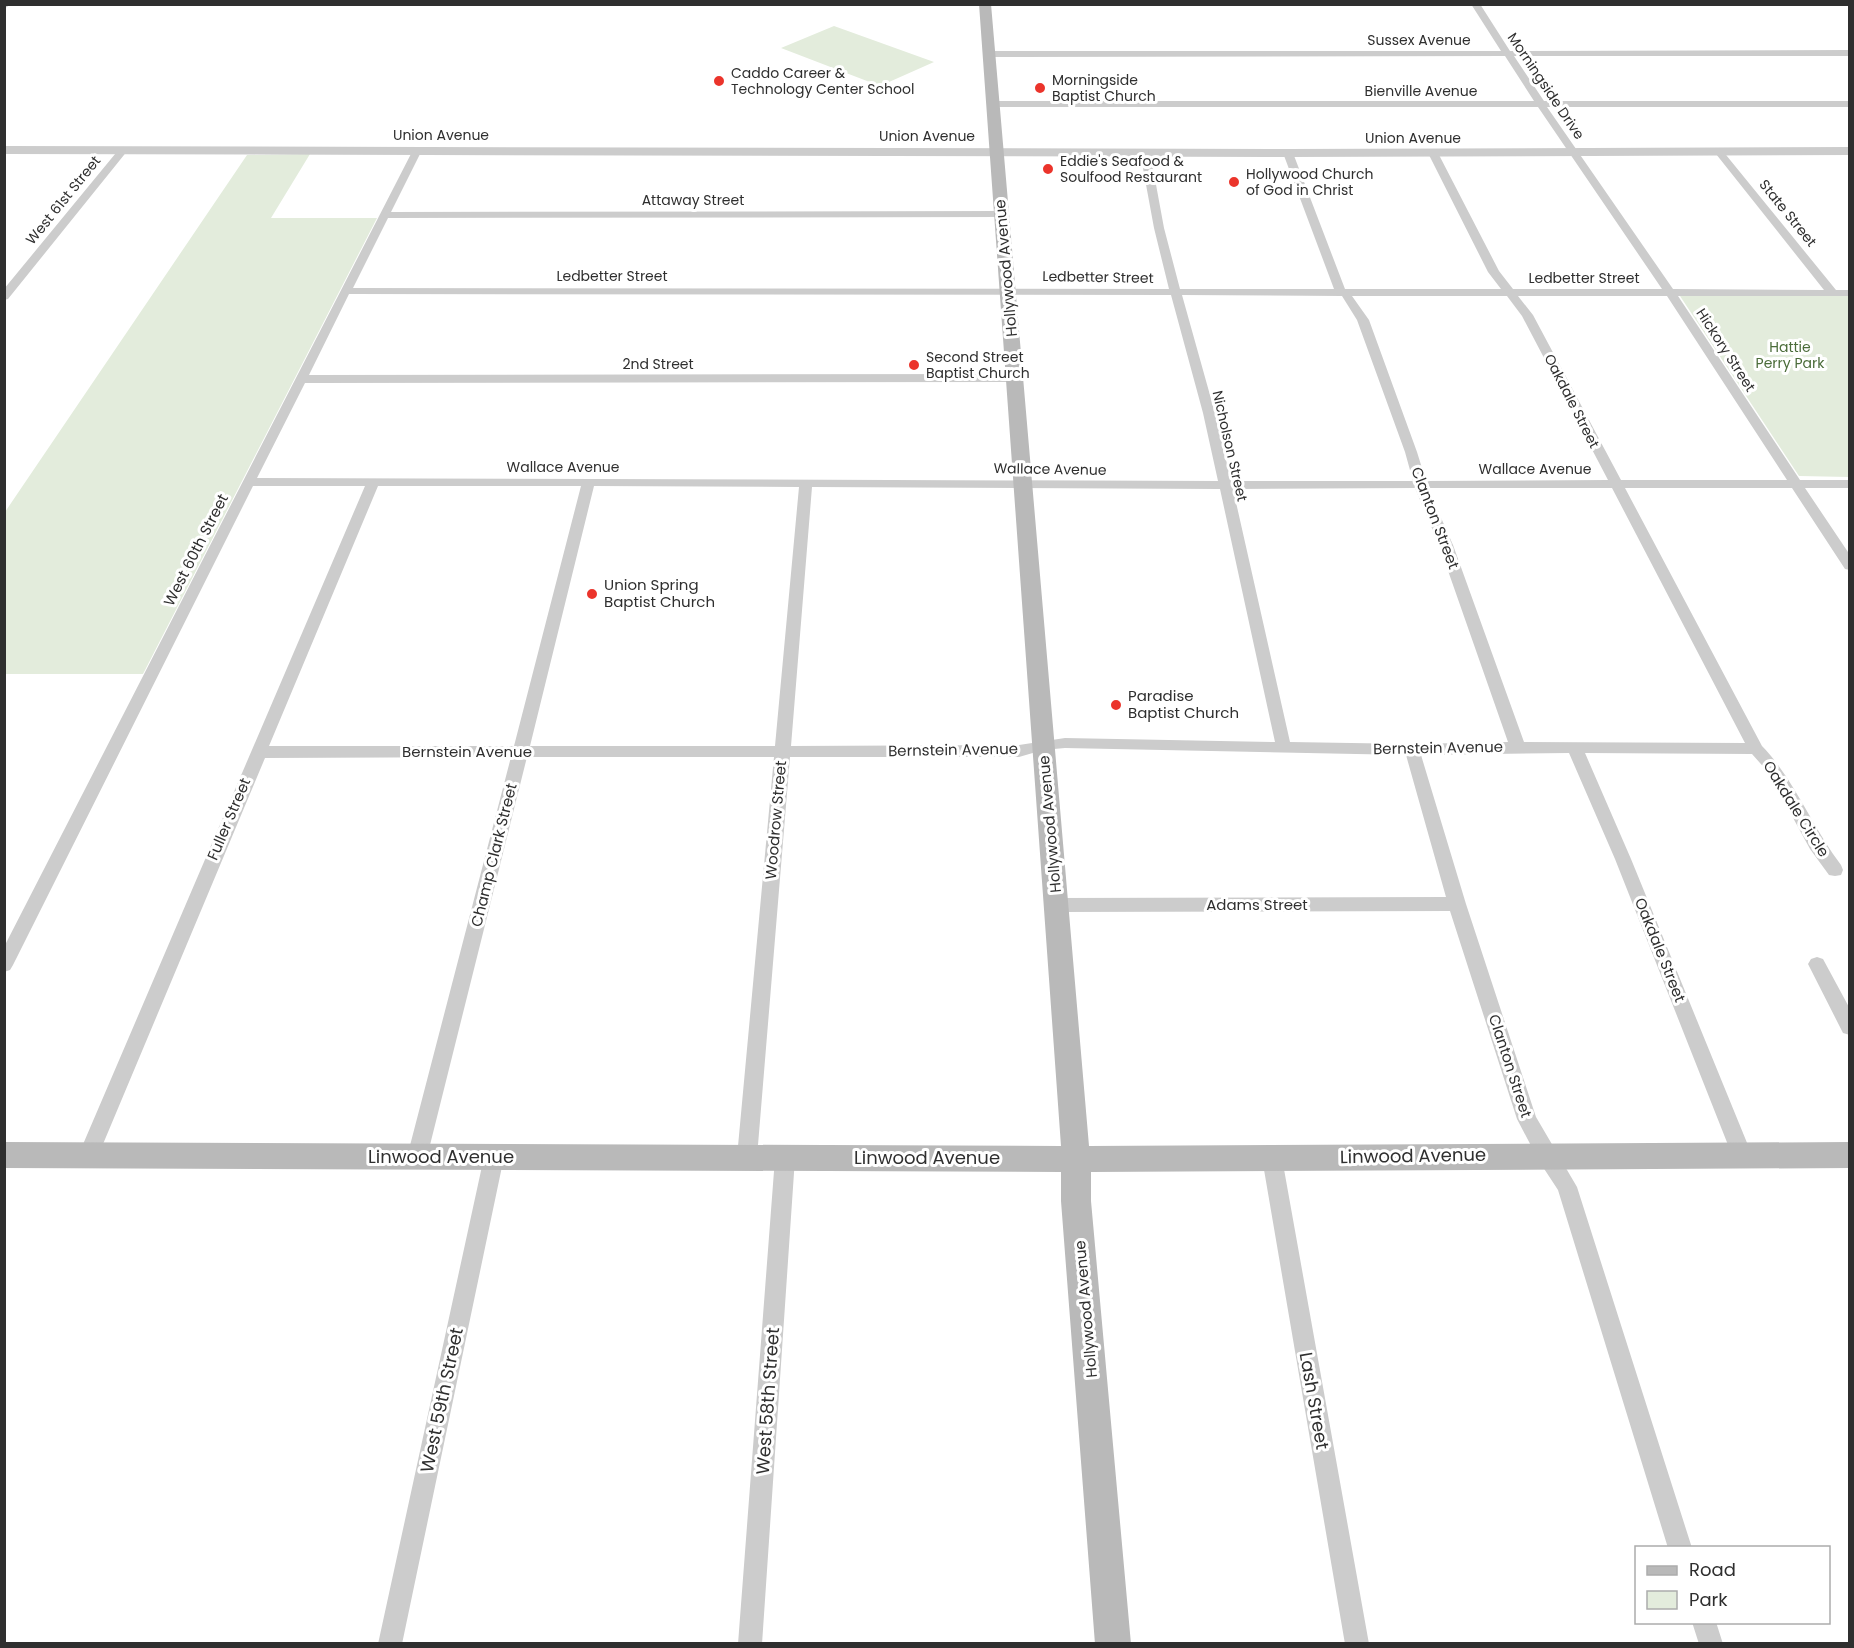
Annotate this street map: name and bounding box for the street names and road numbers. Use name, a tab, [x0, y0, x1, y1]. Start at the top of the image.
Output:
street label: Morningside Drive	[1503, 29, 1589, 144]
street label: Sussex Avenue	[1367, 30, 1471, 50]
street label: Bienville Avenue	[1365, 81, 1478, 101]
street label: Union Avenue	[393, 125, 489, 145]
street label: Union Avenue	[879, 126, 975, 146]
street label: Union Avenue	[1365, 128, 1461, 148]
street label: West 61st Street	[21, 151, 105, 249]
street label: State Street	[1755, 175, 1821, 251]
street label: Attaway Street	[642, 190, 744, 210]
street label: Hollywood Avenue	[989, 198, 1022, 338]
street label: Ledbetter Street	[556, 266, 668, 286]
street label: Ledbetter Street	[1042, 266, 1154, 288]
street label: Ledbetter Street	[1528, 268, 1640, 288]
street label: Hickory Street	[1692, 304, 1760, 396]
street label: Oakdale Street	[1540, 350, 1604, 452]
street label: 2nd Street	[622, 354, 694, 374]
street label: Nicholson Street	[1208, 389, 1252, 503]
street label: Wallace Avenue	[507, 457, 620, 477]
street label: Wallace Avenue	[993, 458, 1107, 480]
street label: Wallace Avenue	[1479, 459, 1592, 479]
street label: Clanton Street	[1406, 464, 1465, 572]
street label: West 60th Street	[158, 490, 233, 609]
street label: Bernstein Avenue	[1373, 736, 1503, 759]
street label: Bernstein Avenue	[888, 738, 1018, 761]
street label: Bernstein Avenue	[402, 741, 532, 762]
street label: Hollywood Avenue	[1033, 754, 1066, 894]
street label: Oakdale Circle	[1758, 757, 1834, 861]
street label: Woodrow Street	[760, 760, 791, 880]
street label: Fuller Street	[202, 774, 255, 863]
street label: Champ Clark Street	[465, 781, 522, 929]
street label: Adams Street	[1206, 894, 1308, 915]
street label: Oakdale Street	[1630, 894, 1691, 1005]
street label: Clanton Street	[1484, 1011, 1537, 1120]
street label: Linwood Avenue	[1340, 1142, 1486, 1169]
street label: Linwood Avenue	[368, 1144, 514, 1169]
street label: Linwood Avenue	[854, 1145, 1000, 1170]
street label: Hollywood Avenue	[1069, 1239, 1102, 1379]
street label: West 59th Street	[414, 1325, 469, 1475]
street label: West 58th Street	[750, 1326, 785, 1476]
street label: Lash Street	[1294, 1350, 1335, 1452]

